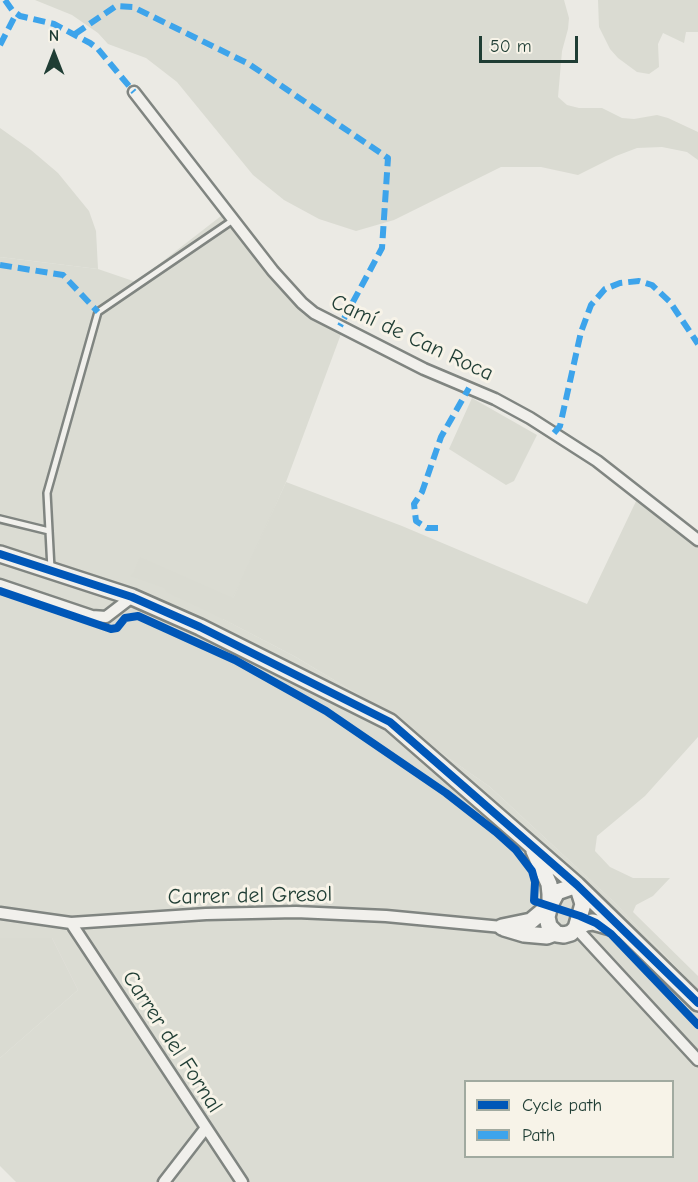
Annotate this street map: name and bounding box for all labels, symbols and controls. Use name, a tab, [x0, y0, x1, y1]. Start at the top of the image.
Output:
north arrow	[24, 24, 84, 84]
scale bar	[482, 24, 581, 62]
text: N	[49, 27, 59, 45]
text: 50 m	[490, 36, 532, 57]
street label: Camí de Can Roca	[327, 289, 497, 387]
street label: Carrer del Gresol	[168, 881, 332, 911]
street label: Carrer del Fornal	[116, 966, 228, 1118]
legend	[464, 1080, 674, 1158]
text: Cycle path	[522, 1095, 602, 1116]
text: Path	[522, 1125, 555, 1146]

